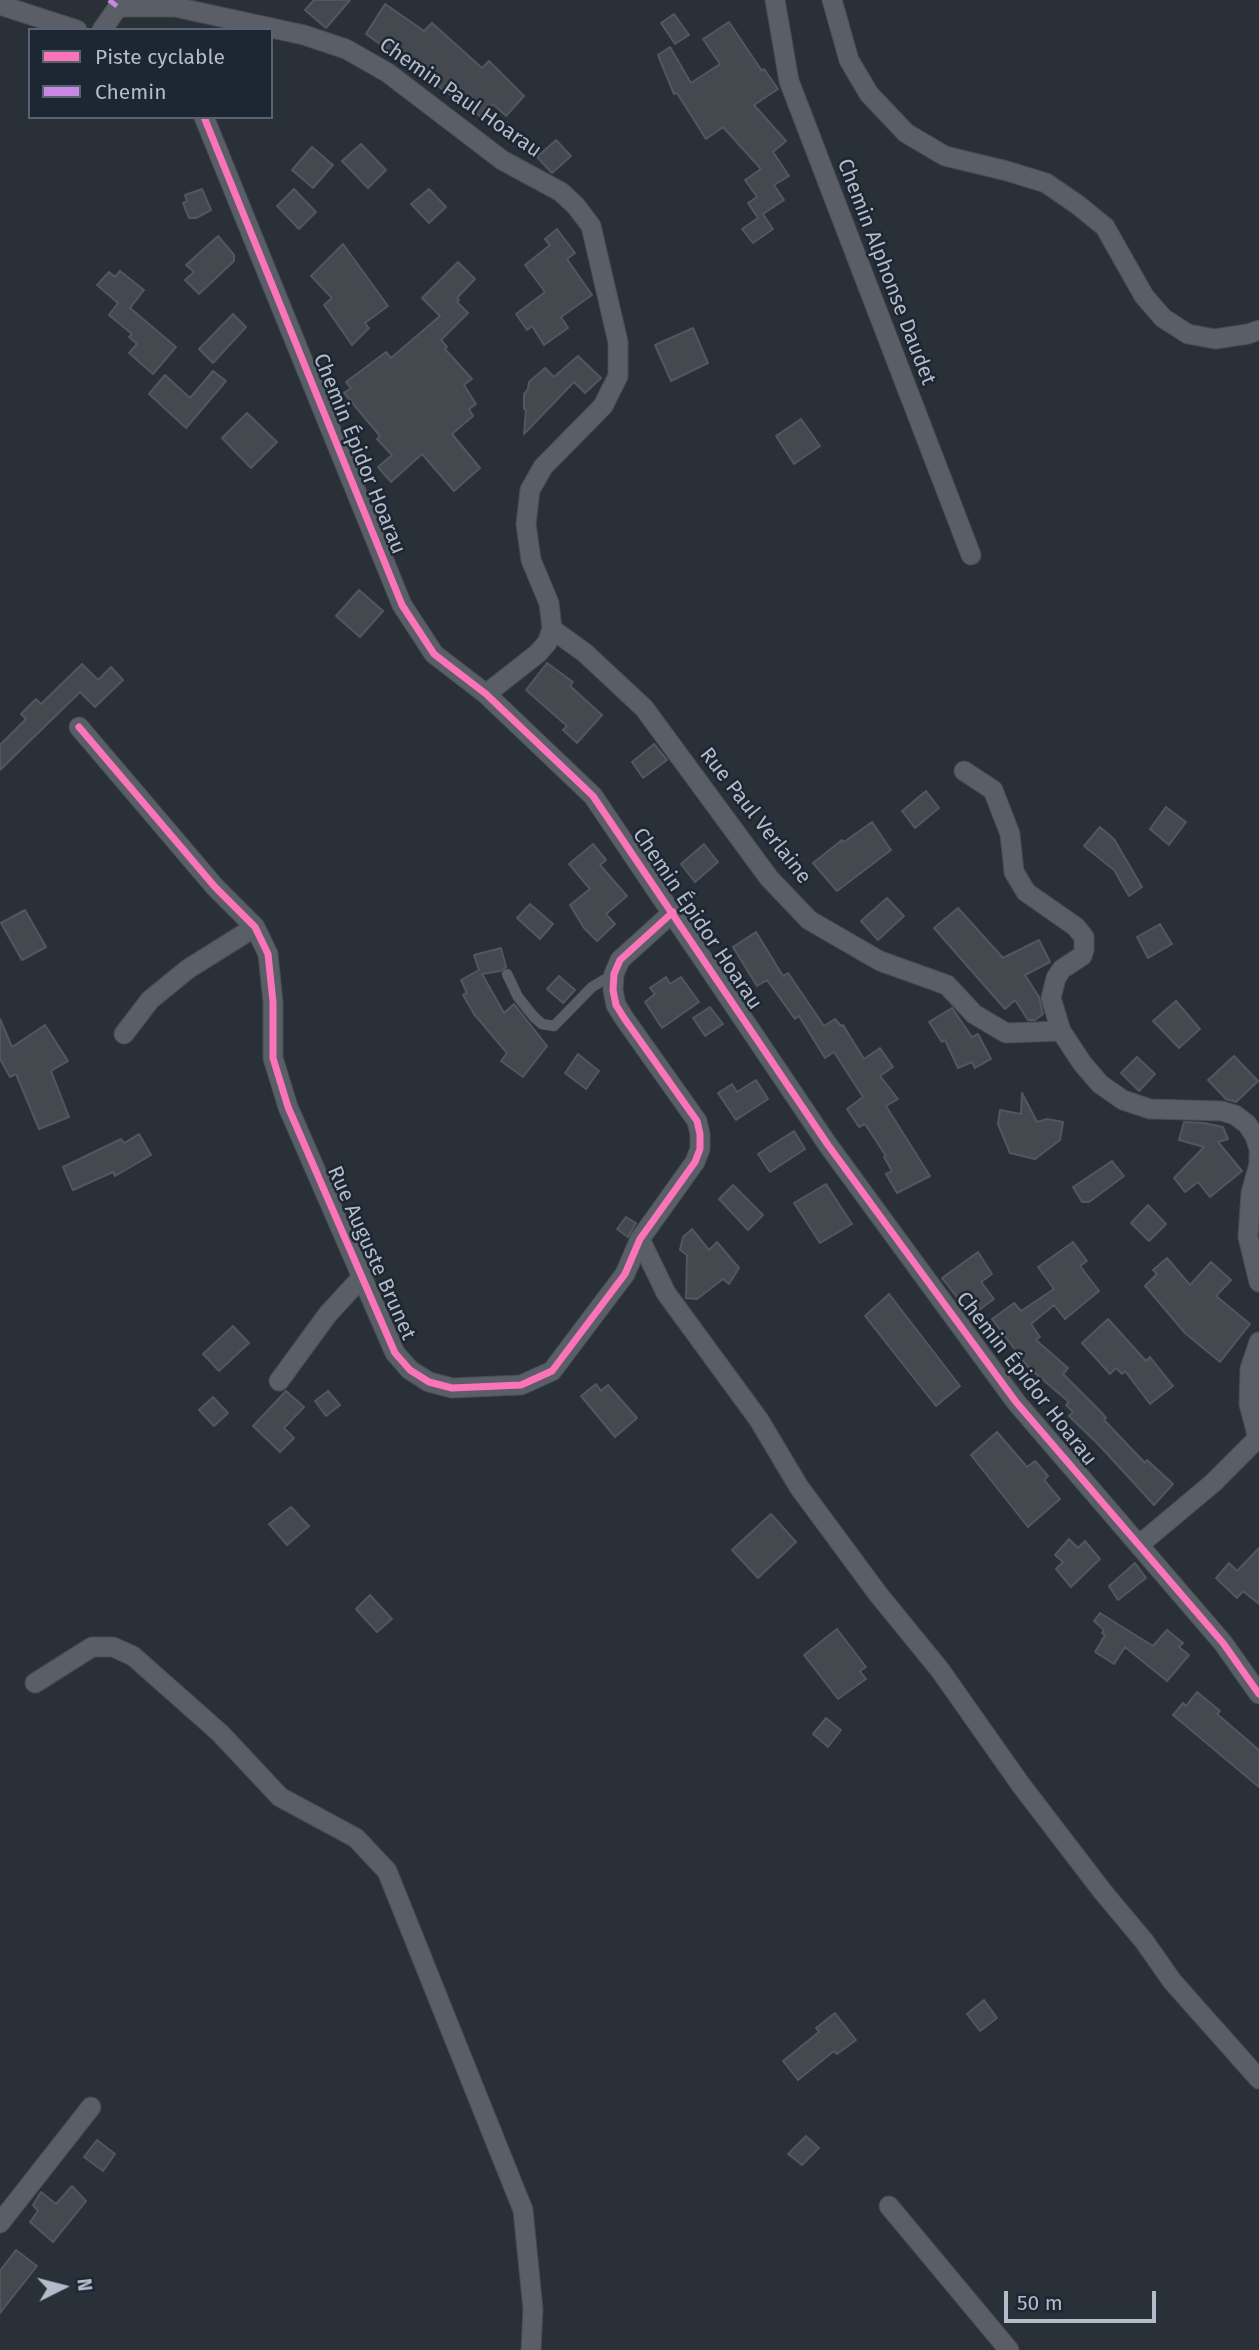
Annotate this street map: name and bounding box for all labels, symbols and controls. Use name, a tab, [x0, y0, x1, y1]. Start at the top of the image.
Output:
legend	[28, 28, 273, 119]
street label: Chemin Paul Hoarau	[374, 33, 546, 163]
text: Piste cyclable	[95, 44, 225, 70]
text: Chemin	[95, 79, 167, 105]
street label: Chemin Alphonse Daudet	[831, 155, 941, 389]
street label: Chemin Épidor Hoarau	[307, 350, 411, 558]
street label: Rue Paul Verlaine	[694, 743, 816, 889]
street label: Chemin Épidor Hoarau	[627, 823, 767, 1015]
street label: Rue Auguste Brunet	[321, 1162, 421, 1344]
street label: Chemin Épidor Hoarau	[950, 1287, 1102, 1471]
north arrow	[28, 2252, 98, 2322]
scale bar	[1007, 2276, 1159, 2320]
text: N	[72, 2277, 96, 2292]
text: 50 m	[1017, 2290, 1063, 2316]

